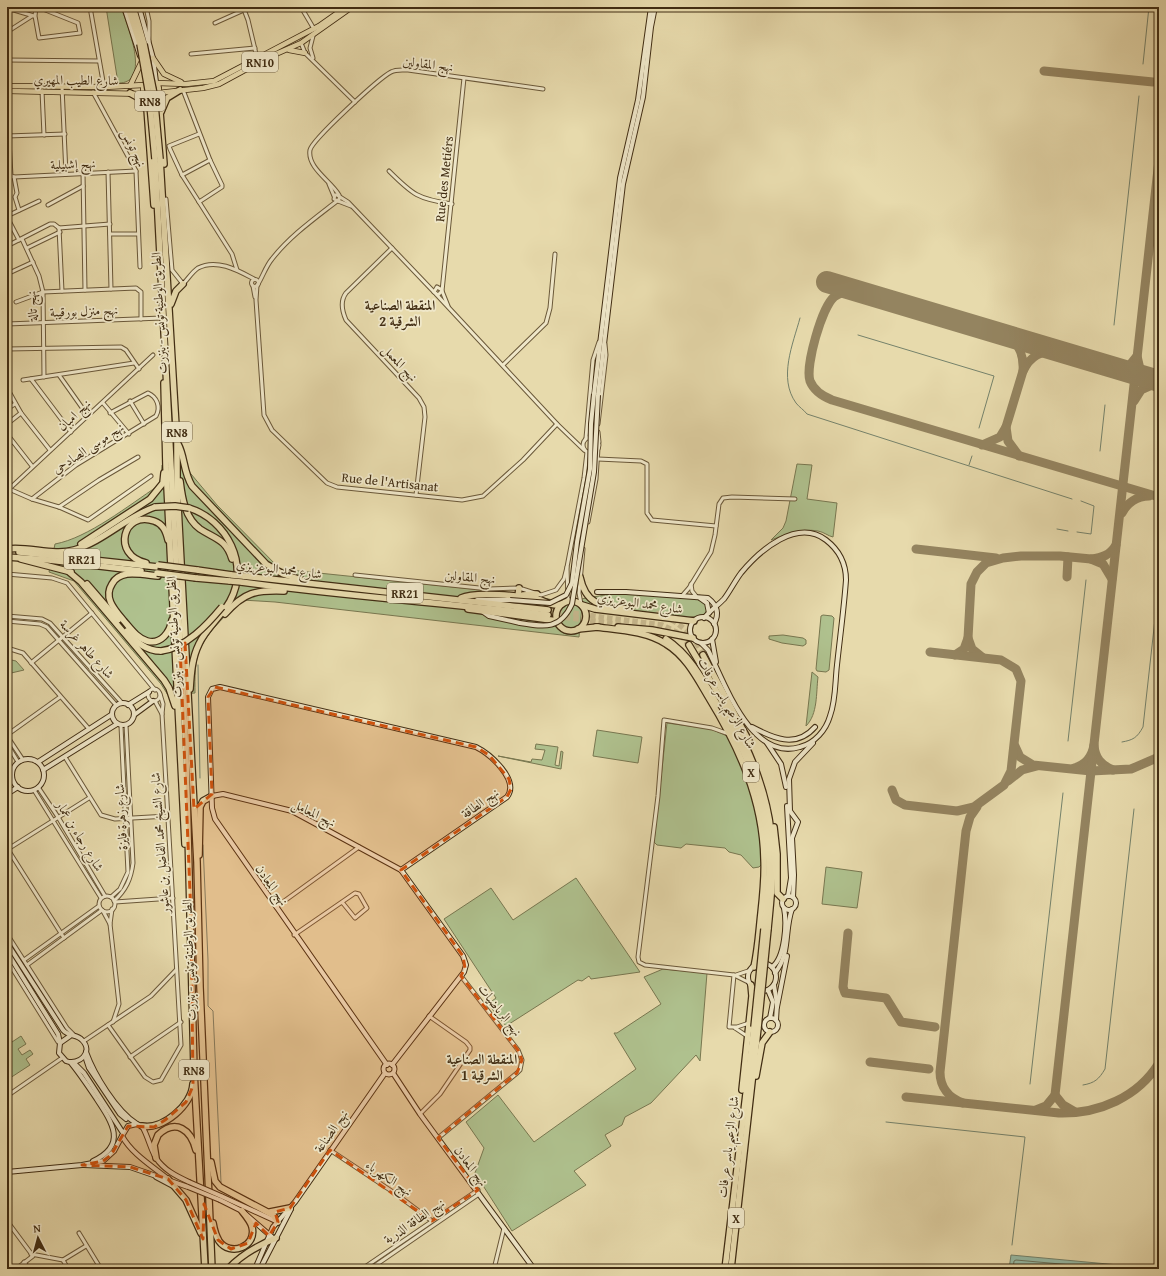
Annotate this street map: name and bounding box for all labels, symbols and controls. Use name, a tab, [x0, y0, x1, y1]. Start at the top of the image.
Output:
street label: نهج المقاولين	[401, 51, 454, 79]
road number: RN10	[242, 52, 278, 72]
street label: شارع الطيب المهيري	[33, 70, 119, 92]
road number: RN8	[135, 91, 165, 111]
street label: نهج تونس	[115, 126, 151, 171]
street label: Rue des Metiérs	[430, 135, 458, 223]
street label: نهج إشبيلية	[50, 154, 96, 176]
street label: الطريق الوطنية تونس - بنزرت	[146, 251, 172, 374]
street label: نهج تالة	[22, 290, 44, 323]
district label: المنقطة الصناعية الشرقية 2	[365, 295, 435, 331]
street label: نهج منزل بورقيبة	[50, 300, 118, 324]
street label: نهج المعمل	[376, 340, 422, 387]
street label: نهج امبان	[53, 395, 96, 437]
street label: نهج موسى الصادحي	[48, 418, 129, 480]
road number: RN8	[162, 422, 192, 442]
street label: Rue de l'Artisanat	[341, 467, 440, 497]
road number: RR21	[64, 549, 100, 569]
street label: شارع محمد البوعزيزي	[235, 554, 323, 586]
street label: نهج المقاولين	[444, 565, 496, 591]
street label: الطريق الوطنية تونس - بنزرت	[161, 575, 187, 698]
road number: RR21	[387, 583, 423, 603]
street label: شارع محمد البوعزيزي	[596, 588, 684, 620]
street label: شارع طاهر غرسة	[54, 615, 119, 684]
street label: شارع الزعيم ياسر عرفات	[690, 654, 761, 754]
road number: X	[743, 762, 759, 782]
street label: شارع الشيخ محمد الفاضل بن عاشور	[146, 772, 177, 916]
street label: شارع زهرة فايزة	[110, 783, 134, 851]
street label: نهج الطاقة	[457, 783, 504, 824]
street label: نهج المعامل	[288, 794, 339, 834]
street label: شارع رجاء بن عمار	[49, 795, 109, 876]
street label: نهج المعادن	[249, 860, 293, 911]
street label: الطريق الوطنية تونس - بنزرت	[177, 899, 201, 1021]
street label: نهج الرياضيات	[472, 980, 527, 1041]
district label: المنقطة الصناعية الشرقية 1	[447, 1049, 517, 1085]
road number: RN8	[179, 1060, 209, 1080]
street label: شارع الزعيم ياسر عرفات	[712, 1095, 748, 1199]
street label: نهج الصناعة	[309, 1106, 354, 1158]
street label: نهج المعادن	[448, 1142, 493, 1192]
street label: نهج الكهرباء	[361, 1155, 416, 1202]
street label: نهج الطاقة الذرية	[380, 1194, 449, 1250]
road number: X	[728, 1208, 744, 1228]
north arrow	[18, 1218, 58, 1258]
text: N	[32, 1220, 42, 1236]

